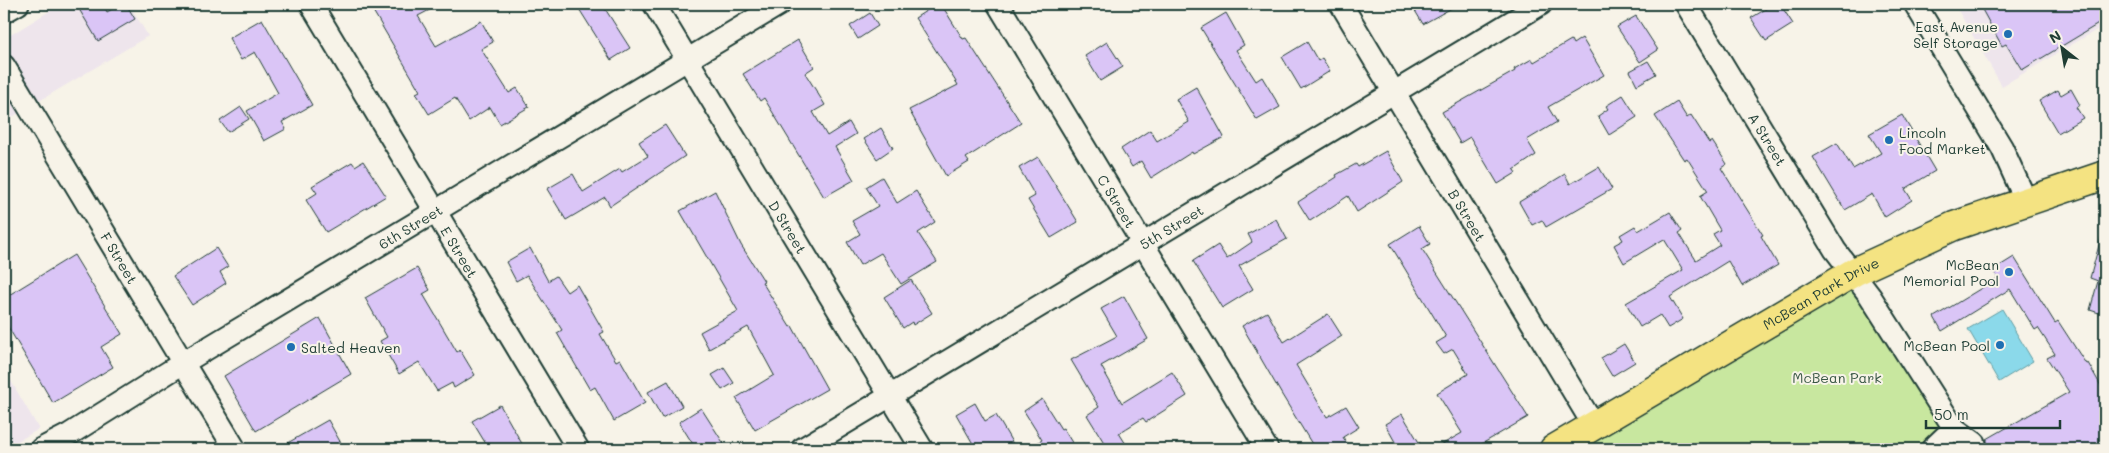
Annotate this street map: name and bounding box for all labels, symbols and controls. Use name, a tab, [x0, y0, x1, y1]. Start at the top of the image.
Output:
place label: East Avenue Self Storage	[1913, 17, 1998, 52]
north arrow	[2036, 22, 2086, 72]
text: N	[2046, 26, 2065, 47]
marker: East Avenue Self Storage	[2002, 28, 2014, 40]
street label: A Street	[1744, 109, 1791, 169]
place label: Lincoln Food Market	[1899, 123, 1986, 158]
marker: Lincoln Food Market	[1883, 134, 1895, 146]
street label: C Street	[1094, 171, 1140, 231]
street label: B Street	[1444, 185, 1490, 245]
street label: D Street	[765, 197, 811, 257]
street label: 6th Street	[374, 200, 446, 253]
street label: 5th Street	[1136, 200, 1207, 253]
street label: E Street	[437, 222, 483, 281]
street label: F Street	[97, 229, 143, 287]
street label: McBean Park Drive	[1759, 252, 1882, 334]
place label: McBean Memorial Pool	[1903, 255, 1999, 290]
marker: McBean Memorial Pool	[2003, 266, 2015, 278]
place label: McBean Pool	[1904, 336, 1990, 355]
place label: Salted Heaven	[301, 338, 401, 357]
marker: McBean Pool	[1994, 339, 2006, 351]
marker: Salted Heaven	[285, 341, 297, 353]
park label: McBean Park	[1792, 368, 1882, 387]
scale bar	[1926, 398, 2060, 430]
text: 50 m	[1934, 404, 1969, 424]

